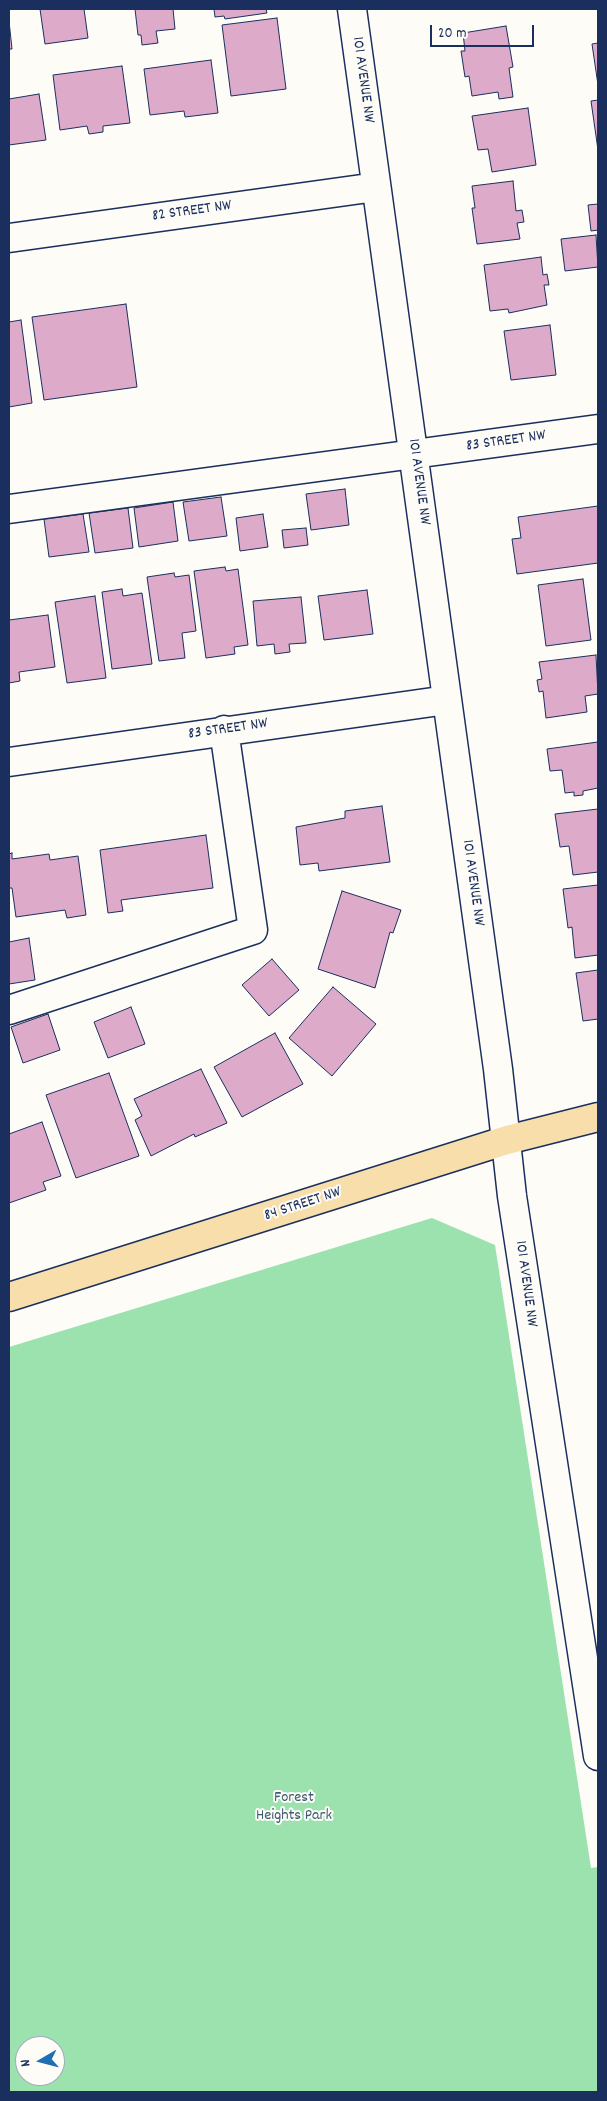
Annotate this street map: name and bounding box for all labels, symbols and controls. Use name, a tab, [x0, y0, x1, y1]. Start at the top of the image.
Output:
scale bar	[432, 15, 536, 47]
text: 20 m	[438, 23, 466, 45]
street label: 101 AVENUE NW	[346, 36, 378, 124]
street label: 82 STREET NW	[151, 197, 233, 227]
street label: 83 STREET NW	[465, 427, 547, 457]
street label: 101 AVENUE NW	[402, 438, 434, 526]
street label: 83 STREET NW	[187, 715, 269, 745]
street label: 101 AVENUE NW	[456, 839, 488, 927]
street label: 84 STREET NW	[262, 1184, 344, 1226]
street label: 101 AVENUE NW	[509, 1240, 541, 1328]
park label: Forest Heights Park	[256, 1789, 332, 1827]
north arrow	[15, 2036, 65, 2086]
text: N	[16, 2058, 37, 2068]

